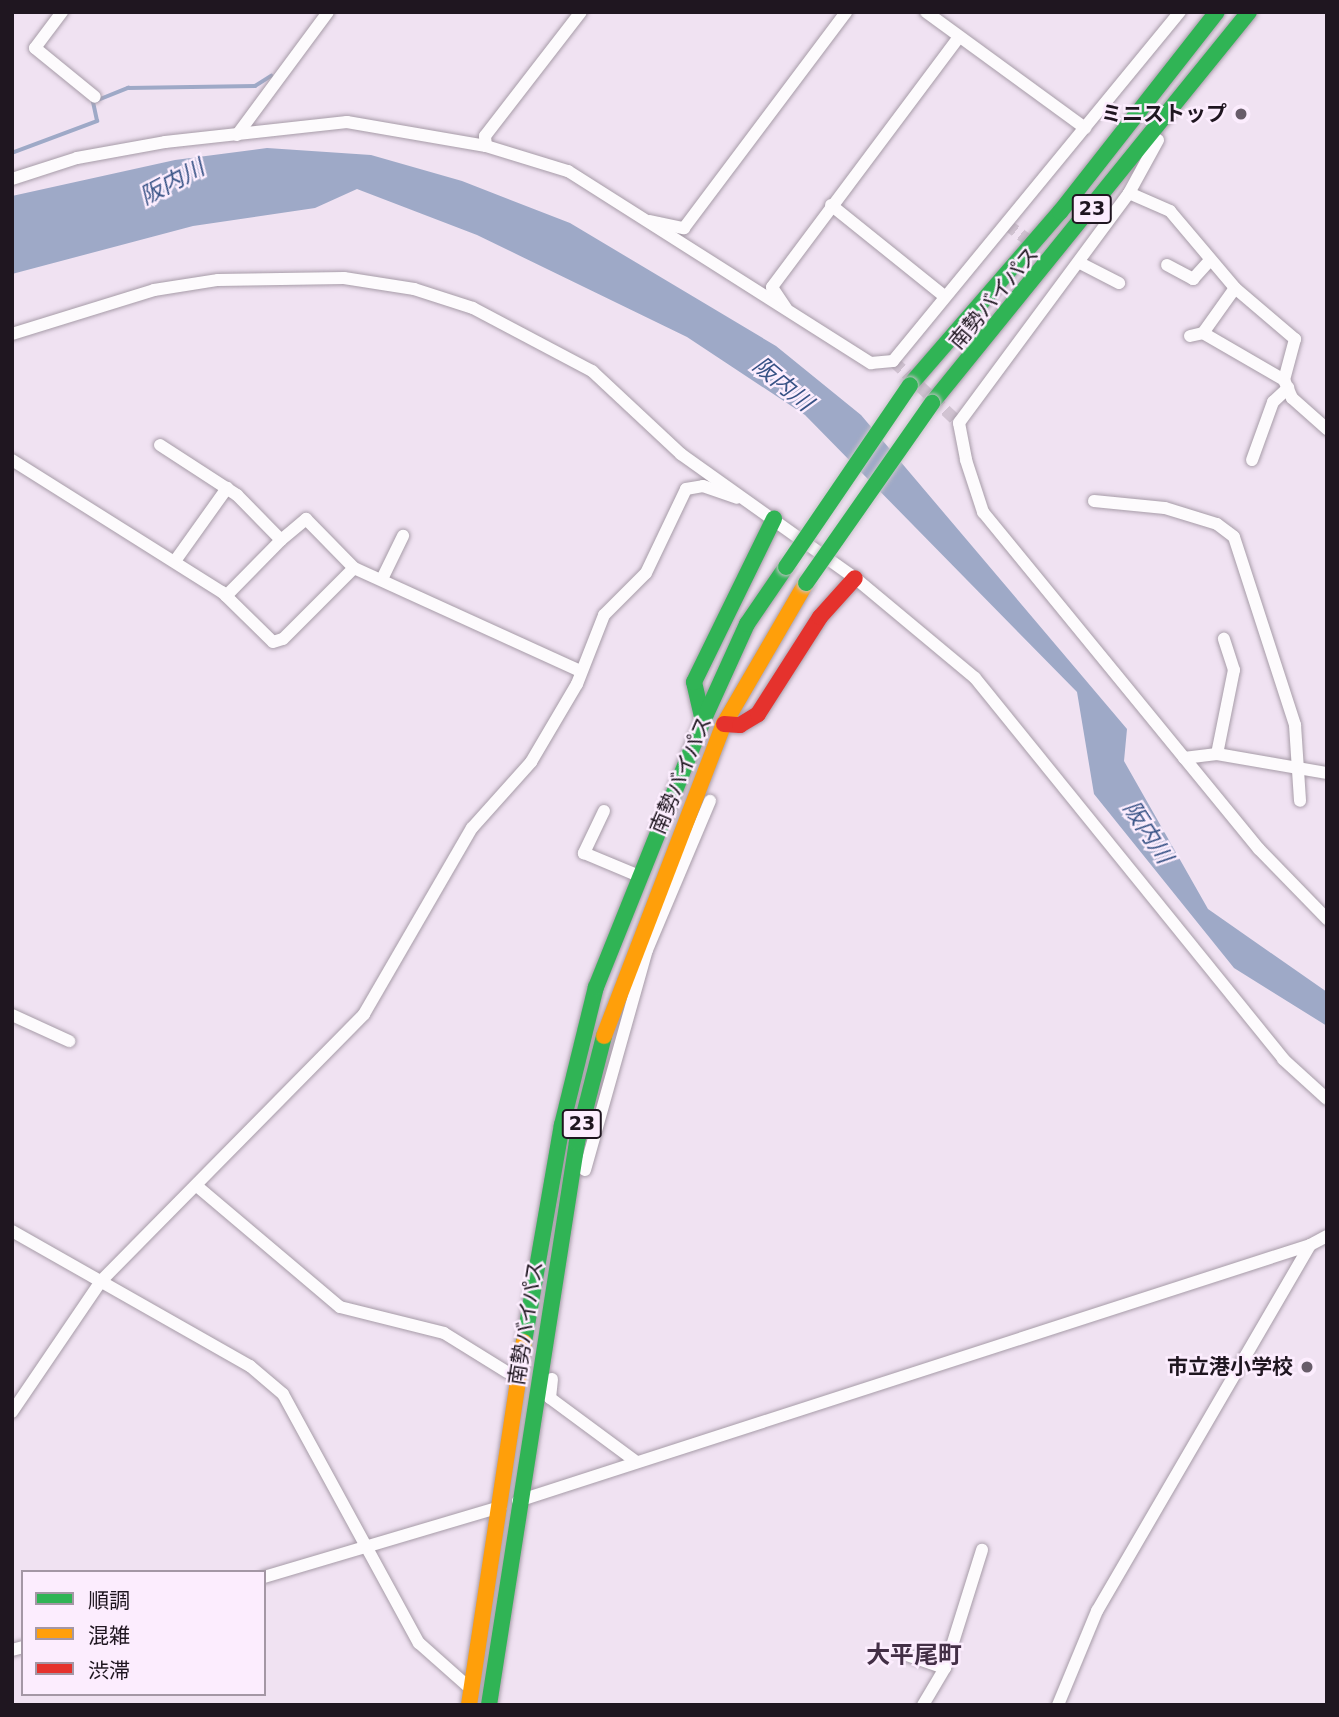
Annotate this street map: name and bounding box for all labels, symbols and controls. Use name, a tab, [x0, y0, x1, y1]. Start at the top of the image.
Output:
place label: ミニストップ	[1101, 101, 1227, 127]
marker: ミニストップ	[1233, 106, 1249, 122]
water label: 阪内川	[135, 154, 209, 210]
road number: 23	[1071, 194, 1113, 224]
street label: 南勢バイパス	[944, 242, 1044, 354]
water label: 阪内川	[748, 351, 818, 417]
street label: 南勢バイパス	[645, 712, 717, 838]
water label: 阪内川	[1118, 796, 1178, 868]
road number: 23	[561, 1108, 603, 1140]
street label: 南勢バイパス	[504, 1259, 548, 1387]
place label: 市立港小学校	[1167, 1354, 1293, 1380]
marker: 市立港小学校	[1299, 1359, 1315, 1375]
legend	[21, 1570, 266, 1696]
text: 順調	[88, 1589, 130, 1613]
text: 混雑	[88, 1624, 130, 1648]
district label: 大平尾町	[866, 1642, 962, 1670]
text: 渋滞	[88, 1659, 130, 1683]

